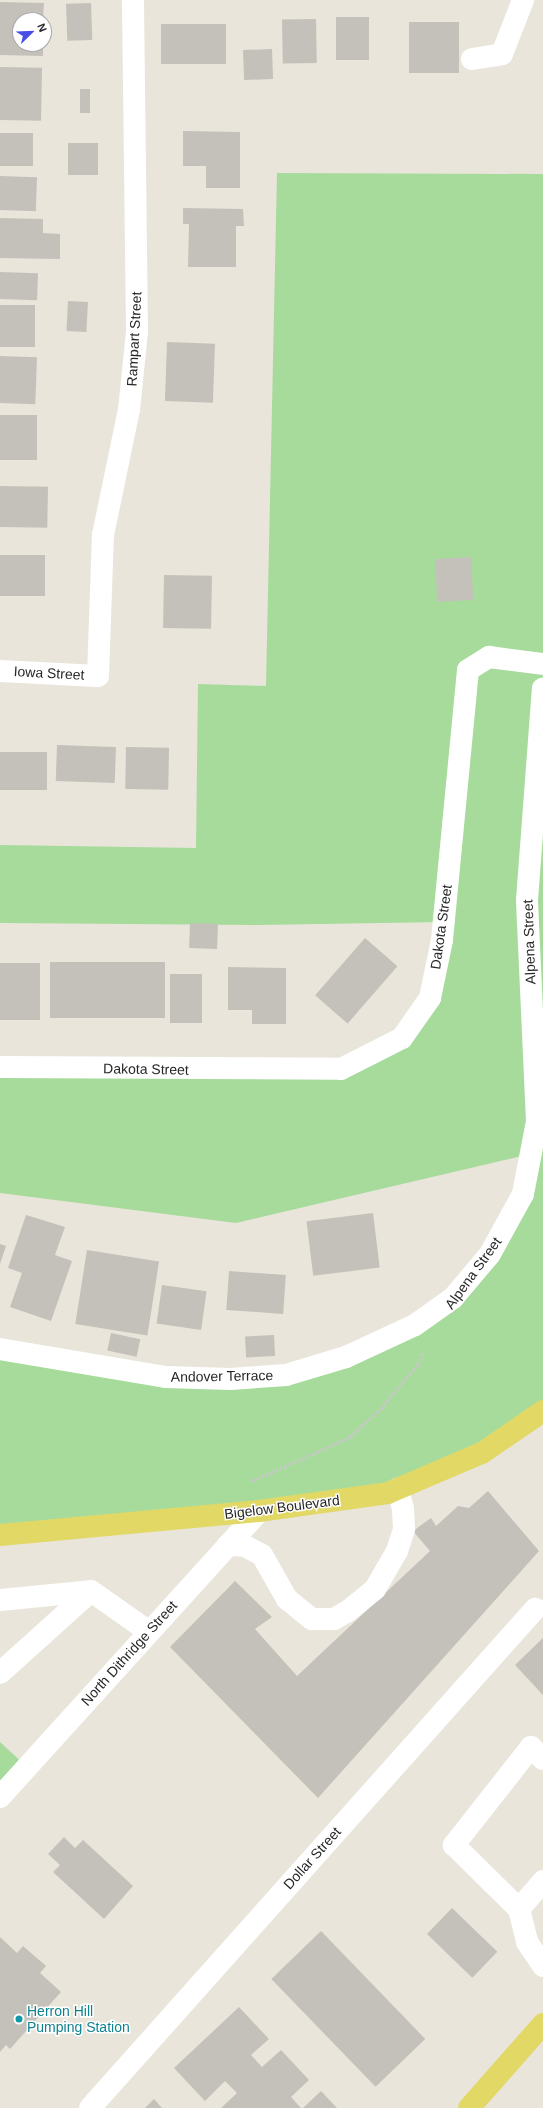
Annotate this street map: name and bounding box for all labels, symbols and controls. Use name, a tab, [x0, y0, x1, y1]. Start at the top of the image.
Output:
north arrow	[12, 12, 52, 52]
text: N	[35, 22, 49, 34]
street label: Rampart Street	[123, 291, 145, 387]
street label: Iowa Street	[13, 663, 85, 683]
street label: Dakota Street	[427, 883, 455, 971]
street label: Alpena Street	[519, 899, 539, 985]
street label: Dakota Street	[103, 1060, 189, 1078]
street label: Alpena Street	[441, 1234, 505, 1312]
street label: Andover Terrace	[171, 1367, 273, 1385]
street label: Bigelow Boulevard	[223, 1492, 341, 1522]
street label: North Dithridge Street	[77, 1597, 181, 1709]
street label: Dollar Street	[280, 1823, 344, 1893]
place label: Herron Hill Pumping Station	[27, 2003, 130, 2036]
marker: Herron Hill Pumping Station	[14, 2014, 24, 2024]

